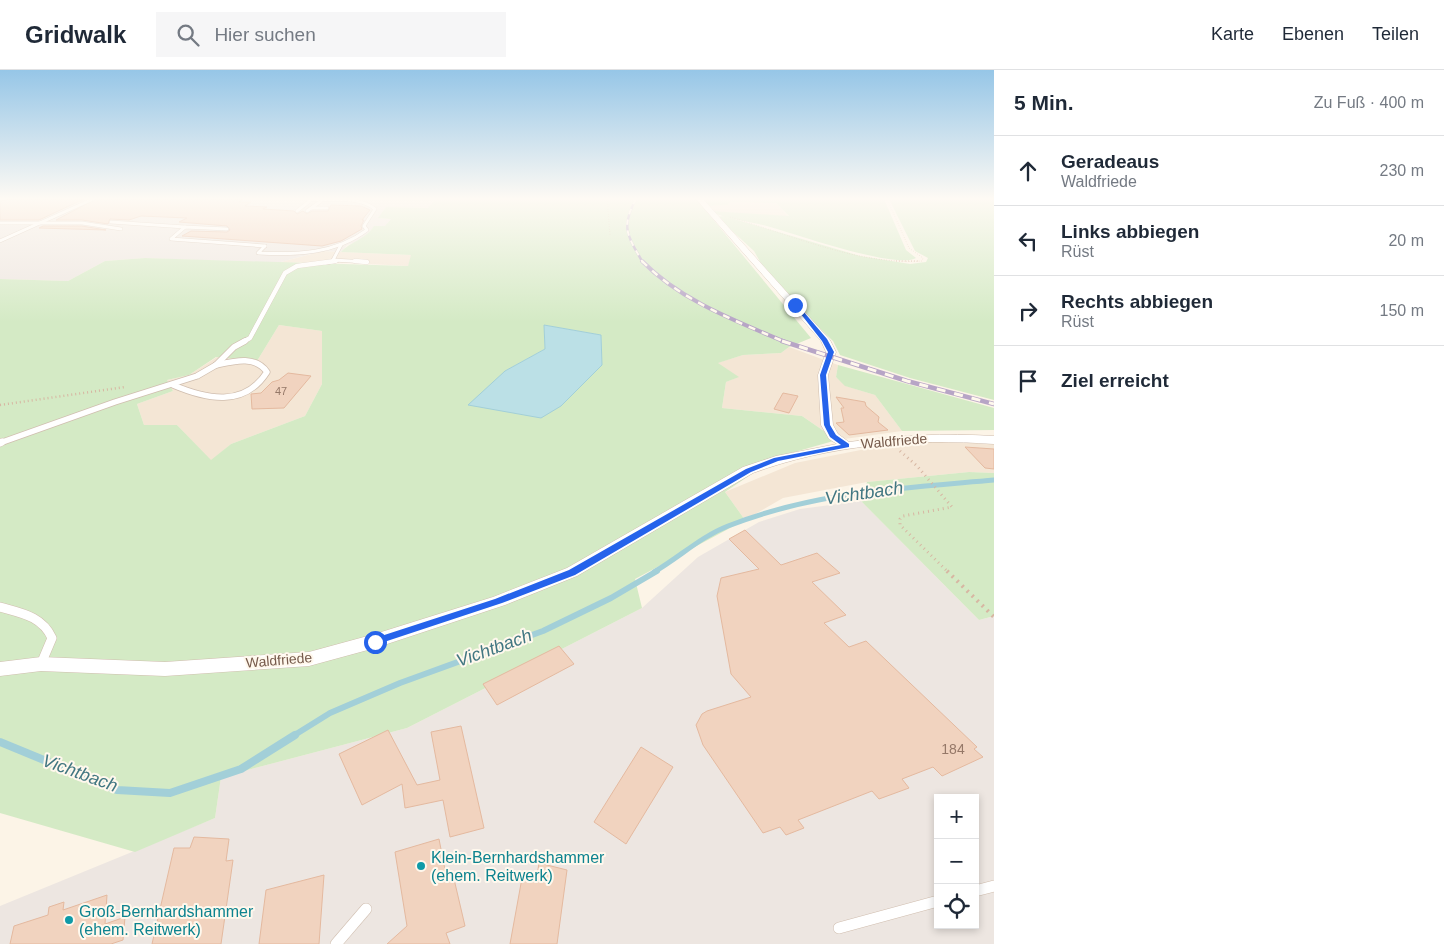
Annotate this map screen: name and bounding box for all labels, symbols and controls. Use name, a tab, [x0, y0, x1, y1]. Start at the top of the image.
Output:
search box	[156, 12, 506, 57]
text: Gridwalk	[25, 21, 126, 48]
icon: search	[174, 21, 202, 49]
text: Hier suchen	[214, 24, 316, 45]
text: Karte	[1211, 24, 1254, 44]
text: Ebenen	[1282, 24, 1344, 44]
text: Teilen	[1372, 24, 1419, 44]
text: 5 Min.	[1014, 91, 1074, 114]
text: Zu Fuß · 400 m	[1314, 94, 1424, 111]
text: Geradeaus	[1061, 151, 1159, 172]
icon: ahead	[1014, 157, 1042, 185]
text: 230 m	[1380, 162, 1424, 179]
text: Waldfriede	[1061, 173, 1137, 190]
text: Links abbiegen	[1061, 221, 1199, 242]
icon: left	[1014, 227, 1042, 255]
text: 20 m	[1388, 232, 1424, 249]
text: Rüst	[1061, 243, 1094, 260]
text: Rechts abbiegen	[1061, 291, 1213, 312]
route end	[784, 294, 807, 317]
icon: right	[1014, 297, 1042, 325]
text: 150 m	[1380, 302, 1424, 319]
text: Rüst	[1061, 313, 1094, 330]
icon: arrive	[1014, 367, 1042, 395]
text: Ziel erreicht	[1061, 370, 1169, 391]
house number: 47	[275, 385, 287, 397]
street label: Waldfriede	[860, 430, 928, 452]
water label: Vichtbach	[824, 478, 904, 508]
water label: Vichtbach	[454, 625, 534, 671]
route start	[364, 631, 387, 654]
street label: Waldfriede	[245, 649, 313, 671]
house number: 184	[941, 741, 965, 757]
water label: Vichtbach	[40, 750, 120, 796]
map controls	[934, 794, 979, 929]
button: +	[934, 794, 979, 839]
button: −	[934, 839, 979, 884]
place label: Klein-Bernhardshammer (ehem. Reitwerk)	[431, 849, 605, 884]
marker: Klein-Bernhardshammer (ehem. Reitwerk)	[415, 860, 427, 872]
button: locate	[934, 884, 979, 929]
place label: Groß-Bernhardshammer (ehem. Reitwerk)	[79, 903, 254, 938]
marker: Groß-Bernhardshammer (ehem. Reitwerk)	[63, 914, 75, 926]

